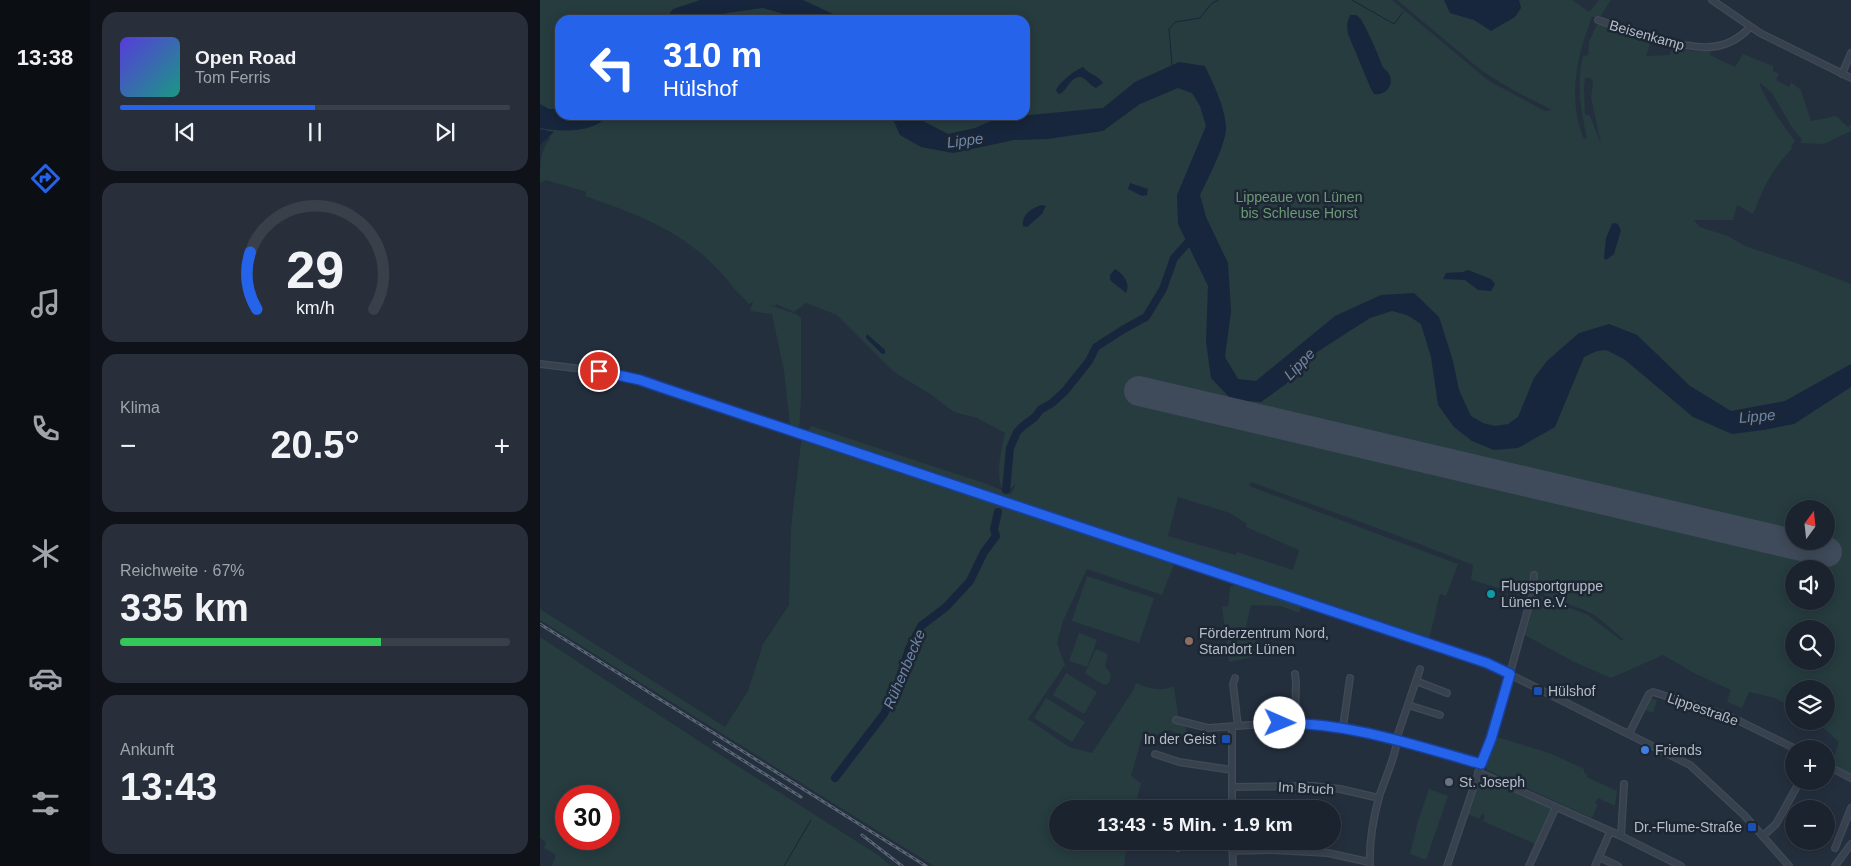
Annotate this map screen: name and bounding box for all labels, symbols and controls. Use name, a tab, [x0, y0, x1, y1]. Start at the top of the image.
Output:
street label: Beisenkamp	[1608, 17, 1686, 53]
icon: left	[580, 35, 645, 100]
text: 310 m	[663, 35, 762, 74]
text: 13:38	[17, 45, 73, 70]
text: Open Road	[195, 47, 296, 68]
text: Tom Ferris	[195, 69, 271, 86]
text: Hülshof	[663, 76, 738, 101]
icon: previous	[171, 118, 199, 146]
icon: pause	[301, 118, 329, 146]
icon: next	[431, 118, 459, 146]
water label: Lippe	[946, 129, 984, 151]
icon: directions	[28, 161, 63, 196]
park label: Lippeaue von Lünen bis Schleuse Horst	[1236, 189, 1362, 221]
text: 29	[286, 241, 344, 299]
icon: music	[28, 286, 63, 321]
text: km/h	[296, 298, 334, 318]
water label: Lippe	[1280, 345, 1318, 383]
pin	[578, 350, 620, 392]
icon: arrive	[585, 357, 613, 385]
text: Klima	[120, 399, 160, 416]
water label: Lippe	[1738, 406, 1776, 426]
icon: phone	[28, 411, 63, 446]
text: 20.5°	[270, 424, 360, 466]
text: −	[120, 430, 136, 461]
text: +	[494, 430, 510, 461]
north arrow	[1785, 500, 1835, 550]
map controls	[1785, 500, 1835, 850]
icon: climate	[28, 536, 63, 571]
button: sound	[1785, 560, 1835, 610]
text: Reichweite · 67%	[120, 562, 245, 579]
place label: Flugsportgruppe Lünen e.V.	[1501, 578, 1603, 610]
text: 335 km	[120, 587, 249, 629]
marker: Flugsportgruppe Lünen e.V.	[1485, 588, 1497, 600]
button: search	[1785, 620, 1835, 670]
place label: Förderzentrum Nord, Standort Lünen	[1199, 625, 1329, 657]
water label: Rühenbecke	[880, 627, 928, 711]
marker: Förderzentrum Nord, Standort Lünen	[1183, 635, 1195, 647]
icon: car	[28, 661, 63, 696]
button: layers	[1785, 680, 1835, 730]
place label: Hülshof	[1548, 683, 1596, 699]
marker: Hülshof	[1532, 685, 1544, 697]
street label: Lippestraße	[1665, 689, 1741, 729]
position arrow	[1253, 696, 1305, 748]
place label: In der Geist	[1144, 731, 1216, 747]
marker: In der Geist	[1220, 733, 1232, 745]
button: +	[1785, 740, 1835, 790]
text: Ankunft	[120, 741, 174, 758]
place label: Friends	[1655, 742, 1702, 758]
marker: Friends	[1639, 744, 1651, 756]
text: 13:43	[120, 766, 217, 808]
place label: St. Joseph	[1459, 774, 1525, 790]
marker: St. Joseph	[1443, 776, 1455, 788]
street label: Im Bruch	[1278, 779, 1334, 797]
speed limit sign: 30	[555, 785, 620, 850]
icon: filters	[28, 786, 63, 821]
button: −	[1785, 800, 1835, 850]
text: 13:43 · 5 Min. · 1.9 km	[1097, 814, 1293, 835]
place label: Dr.-Flume-Straße	[1634, 819, 1742, 835]
marker: Dr.-Flume-Straße	[1746, 821, 1758, 833]

